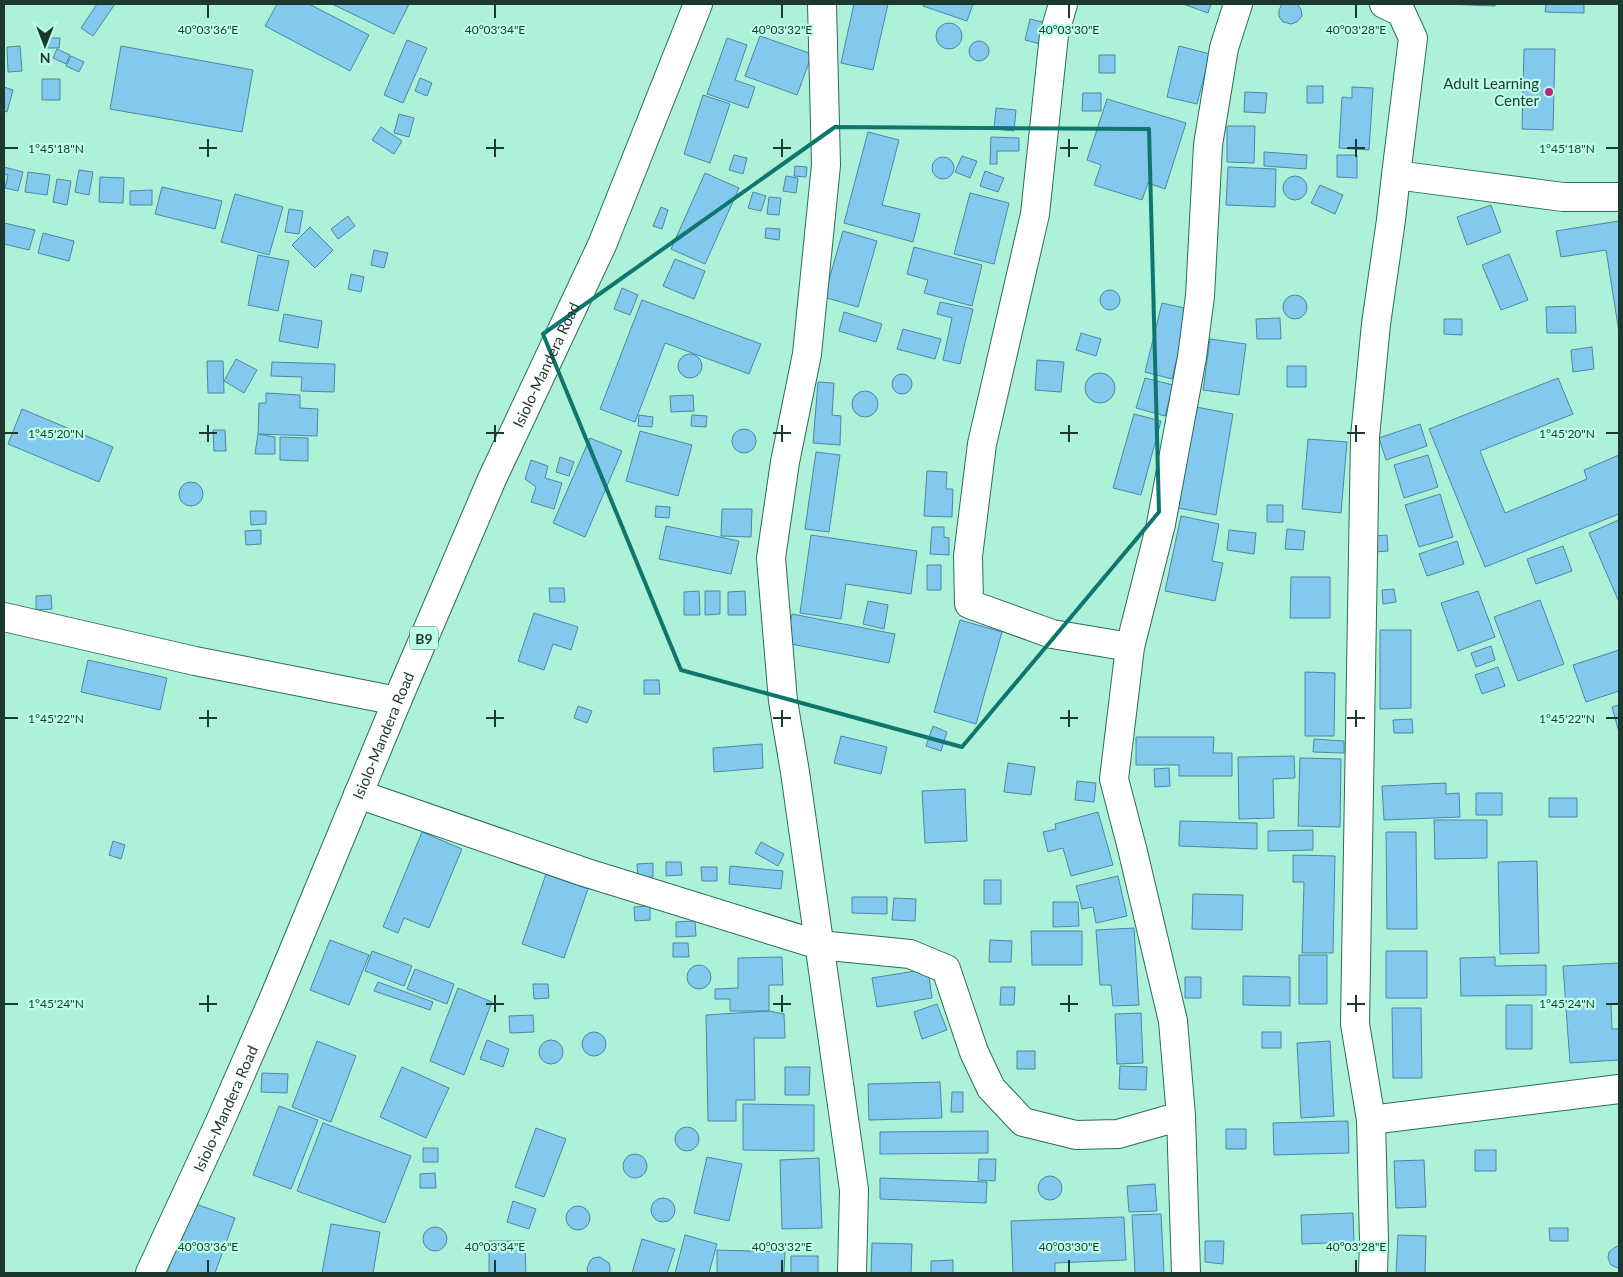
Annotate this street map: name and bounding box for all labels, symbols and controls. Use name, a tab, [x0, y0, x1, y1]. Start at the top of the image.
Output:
north arrow	[20, 20, 70, 70]
text: 40°03'36"E	[178, 22, 238, 37]
text: 40°03'34"E	[465, 22, 525, 37]
text: 40°03'32"E	[752, 22, 812, 37]
text: 40°03'30"E	[1039, 22, 1099, 37]
text: 40°03'28"E	[1326, 22, 1386, 37]
text: N	[40, 50, 50, 67]
place label: Adult Learning Center	[1443, 74, 1540, 109]
marker: Adult Learning Center	[1543, 86, 1555, 98]
text: 1°45'18"N	[28, 141, 84, 156]
text: 1°45'18"N	[1539, 141, 1595, 156]
street label: Isiolo-Mandera Road	[509, 299, 583, 430]
text: 1°45'20"N	[28, 426, 84, 441]
text: 1°45'20"N	[1539, 426, 1595, 441]
road number: B9	[410, 626, 438, 650]
street label: Isiolo-Mandera Road	[348, 669, 417, 802]
text: 1°45'22"N	[28, 711, 84, 726]
text: 1°45'22"N	[1539, 711, 1595, 726]
text: 1°45'24"N	[28, 996, 84, 1011]
text: 1°45'24"N	[1539, 996, 1595, 1011]
street label: Isiolo-Mandera Road	[189, 1043, 261, 1174]
text: 40°03'36"E	[178, 1239, 238, 1254]
text: 40°03'34"E	[465, 1239, 525, 1254]
text: 40°03'32"E	[752, 1239, 812, 1254]
text: 40°03'30"E	[1039, 1239, 1099, 1254]
text: 40°03'28"E	[1326, 1239, 1386, 1254]

